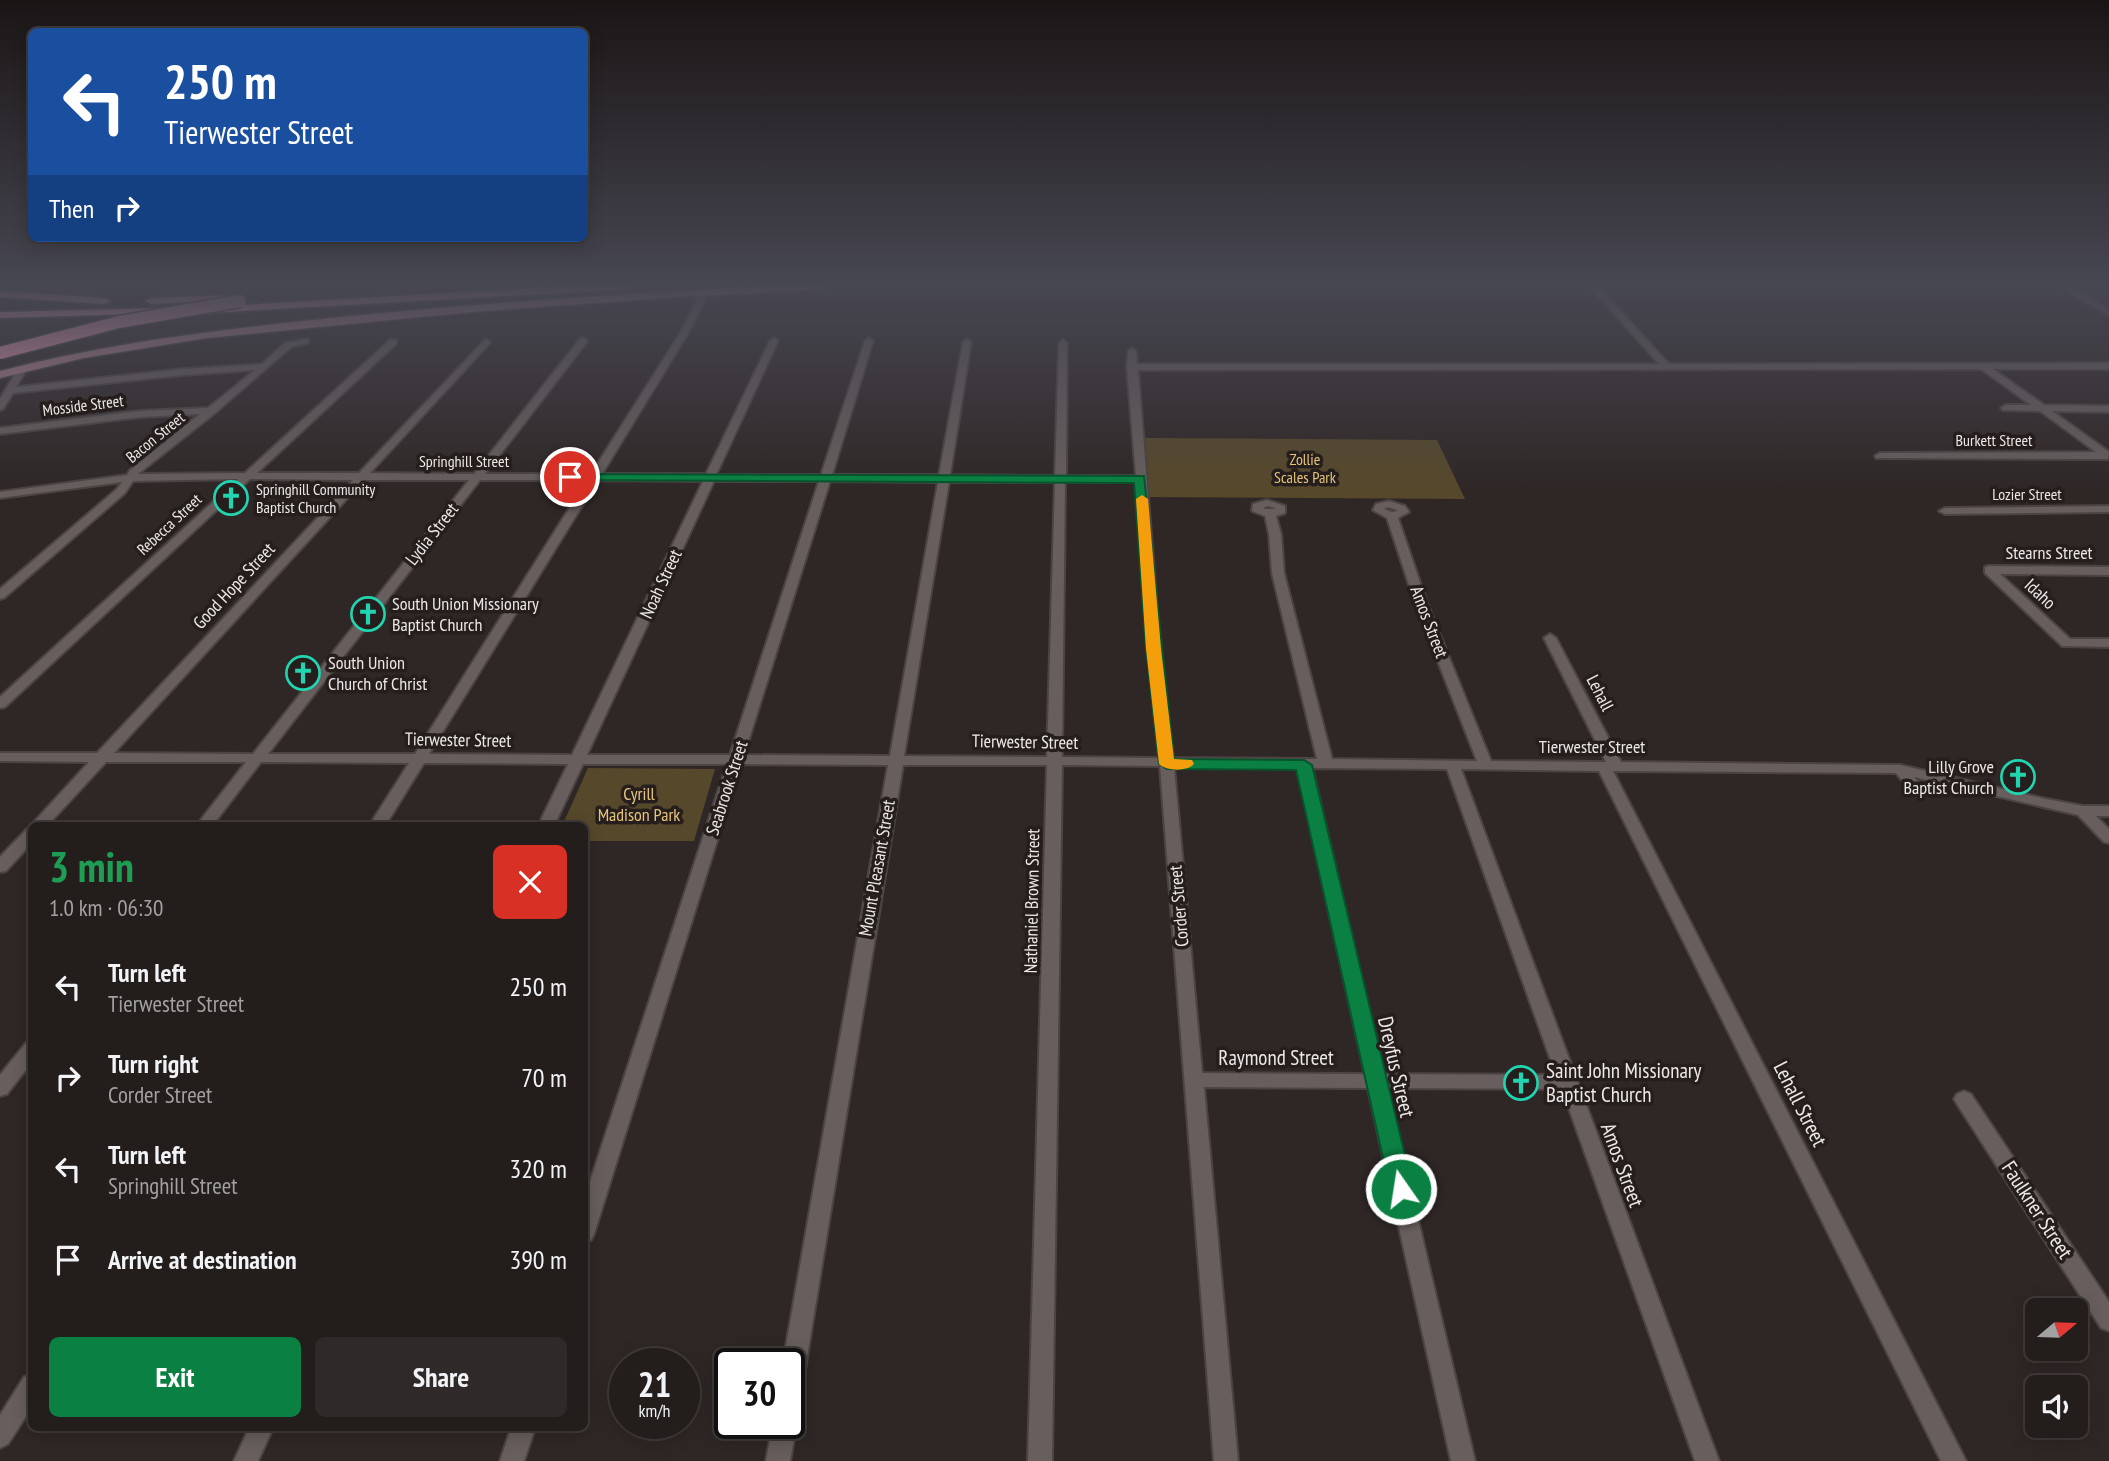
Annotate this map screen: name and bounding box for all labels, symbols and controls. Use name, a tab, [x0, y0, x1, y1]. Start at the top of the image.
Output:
text: 250 m	[164, 49, 277, 113]
icon: left	[49, 56, 140, 147]
text: Tierwester Street	[164, 111, 353, 153]
icon: right	[108, 189, 146, 227]
text: Then	[49, 192, 94, 225]
street label: Mosside Street	[41, 390, 125, 420]
street label: Bacon Street	[122, 407, 189, 467]
street label: Burkett Street	[1956, 430, 2033, 450]
pin	[540, 447, 600, 507]
park label: Zollie Scales Park	[1274, 449, 1337, 487]
street label: Springhill Street	[419, 451, 510, 471]
icon: arrive	[551, 458, 589, 496]
church icon: Springhill Community Baptist Church	[212, 479, 250, 517]
place label: Springhill Community Baptist Church	[256, 479, 375, 517]
street label: Lozier Street	[1992, 484, 2062, 504]
street label: Rebecca Street	[133, 489, 206, 559]
street label: Lydia Street	[400, 498, 463, 569]
street label: Good Hope Street	[188, 538, 280, 634]
street label: Stearns Street	[2005, 541, 2093, 564]
street label: Noah Street	[635, 546, 687, 622]
street label: Idaho	[2020, 573, 2061, 614]
street label: Amos Street	[1405, 583, 1454, 661]
place label: South Union Missionary Baptist Church	[392, 592, 539, 636]
church icon: South Union Missionary Baptist Church	[349, 595, 387, 633]
place label: South Union Church of Christ	[328, 651, 427, 695]
church icon: South Union Church of Christ	[284, 654, 322, 692]
street label: Lehall	[1582, 671, 1620, 715]
street label: Tierwester Street	[405, 727, 512, 752]
street label: Tierwester Street	[972, 729, 1079, 754]
street label: Tierwester Street	[1539, 735, 1645, 758]
street label: Seabrook Street	[700, 738, 753, 838]
place label: Lilly Grove Baptist Church	[1904, 755, 1994, 799]
church icon: Lilly Grove Baptist Church	[1999, 758, 2037, 796]
park label: Cyrill Madison Park	[598, 782, 680, 826]
street label: Mount Pleasant Street	[853, 798, 900, 938]
street label: Nathaniel Brown Street	[1019, 828, 1044, 974]
text: 3 min	[49, 839, 134, 894]
button: close	[493, 845, 567, 919]
street label: Corder Street	[1163, 864, 1194, 948]
text: 1.0 km · 06:30	[49, 893, 163, 922]
text: Turn left	[108, 956, 186, 989]
icon: left	[49, 968, 87, 1006]
text: 250 m	[509, 970, 567, 1003]
text: Tierwester Street	[108, 989, 244, 1018]
street label: Dreyfus Street	[1372, 1014, 1421, 1120]
street label: Raymond Street	[1218, 1044, 1334, 1071]
text: Turn right	[108, 1047, 199, 1080]
place label: Saint John Missionary Baptist Church	[1546, 1057, 1702, 1108]
street label: Lehall Street	[1768, 1057, 1833, 1151]
icon: right	[49, 1059, 87, 1097]
text: 70 m	[521, 1061, 567, 1094]
church icon: Saint John Missionary Baptist Church	[1502, 1064, 1540, 1102]
text: Corder Street	[108, 1080, 212, 1109]
street label: Amos Street	[1595, 1119, 1650, 1211]
text: Turn left	[108, 1138, 186, 1171]
icon: left	[49, 1150, 87, 1188]
text: 320 m	[509, 1152, 567, 1185]
position arrow	[1364, 1152, 1438, 1226]
street label: Faulkner Street	[1996, 1156, 2079, 1264]
text: Springhill Street	[108, 1171, 238, 1200]
icon: arrive	[49, 1241, 87, 1279]
text: Arrive at destination	[108, 1243, 297, 1276]
text: 390 m	[509, 1243, 567, 1276]
north arrow	[2025, 1298, 2088, 1362]
map controls	[2025, 1298, 2088, 1438]
button: Exit	[49, 1337, 301, 1417]
button: Share	[315, 1337, 567, 1417]
speed limit sign: 30	[714, 1348, 805, 1439]
text: 21	[638, 1361, 671, 1407]
button: sound	[2025, 1375, 2088, 1438]
text: km/h	[639, 1399, 670, 1422]

